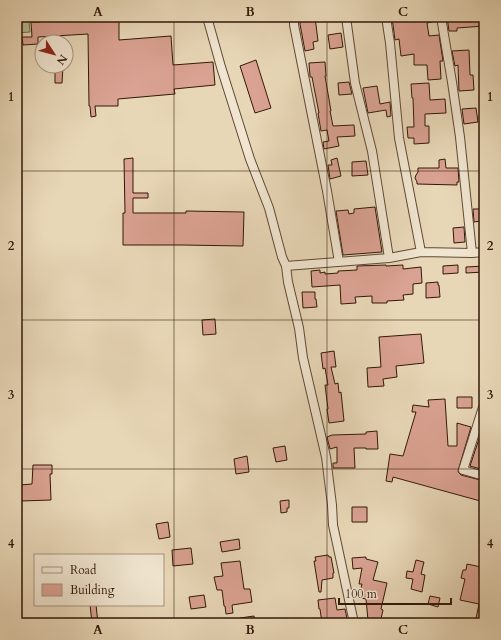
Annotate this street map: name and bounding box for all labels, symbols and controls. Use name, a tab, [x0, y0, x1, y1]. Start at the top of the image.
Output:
text: A	[93, 3, 103, 21]
text: B	[245, 3, 255, 21]
text: C	[398, 3, 408, 21]
north arrow	[34, 34, 74, 74]
text: N	[53, 51, 71, 68]
text: 1	[8, 88, 14, 106]
text: 1	[487, 88, 493, 106]
text: 2	[8, 237, 15, 255]
text: 2	[487, 237, 494, 255]
text: 3	[8, 386, 15, 404]
text: 3	[487, 386, 494, 404]
text: 4	[8, 535, 15, 553]
text: 4	[487, 535, 494, 553]
legend	[34, 554, 164, 606]
text: Road	[70, 562, 97, 578]
scale bar	[339, 580, 451, 606]
text: Building	[70, 582, 115, 598]
text: 100 m	[345, 586, 378, 602]
text: A	[93, 621, 103, 639]
text: B	[245, 621, 255, 639]
text: C	[398, 621, 408, 639]

